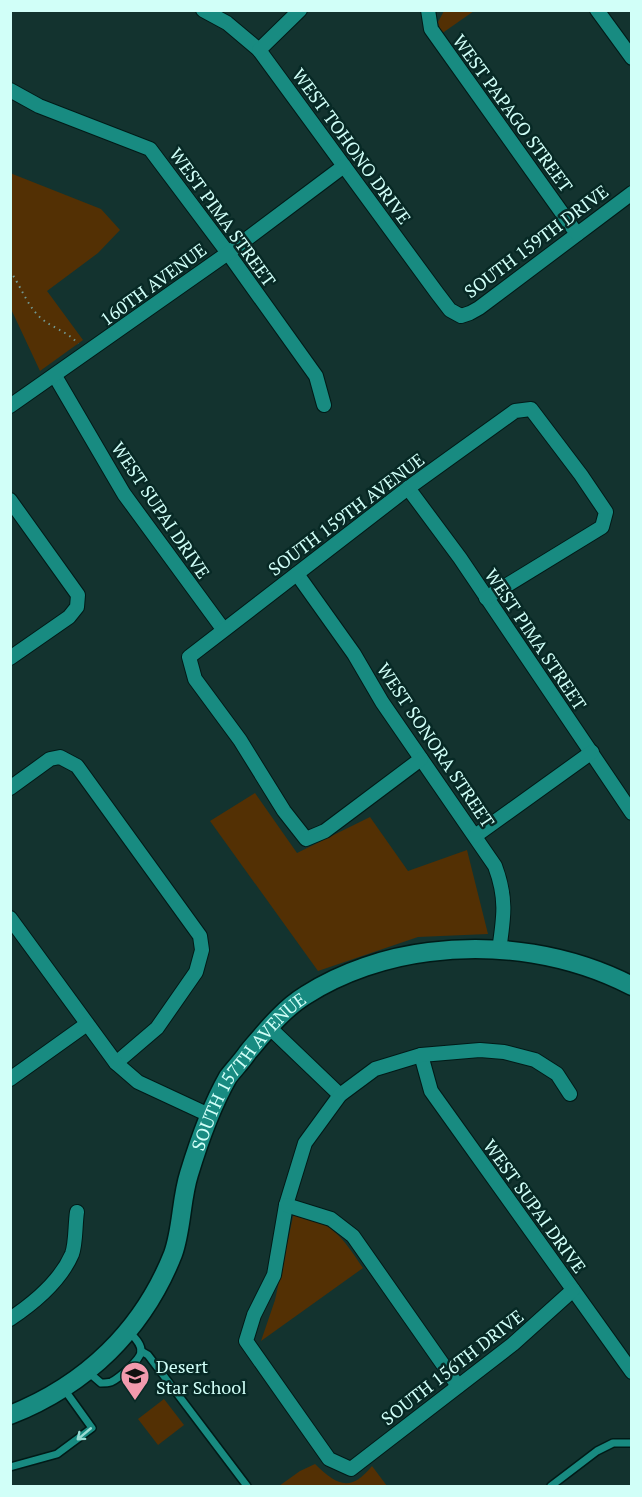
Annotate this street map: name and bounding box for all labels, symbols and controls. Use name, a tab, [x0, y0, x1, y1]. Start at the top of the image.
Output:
street label: WEST PAPAGO STREET	[448, 29, 578, 197]
street label: WEST TOHONO DRIVE	[287, 63, 417, 229]
street label: WEST PIMA STREET	[165, 143, 281, 291]
street label: SOUTH 159TH DRIVE	[459, 179, 613, 303]
street label: 160TH AVENUE	[95, 237, 211, 331]
street label: WEST SUPAI DRIVE	[106, 437, 216, 583]
street label: SOUTH 159TH AVENUE	[263, 447, 429, 581]
street label: WEST PIMA STREET	[480, 564, 592, 714]
street label: WEST SONORA STREET	[372, 658, 500, 832]
street label: SOUTH 157TH AVENUE	[185, 987, 310, 1154]
street label: WEST SUPAI DRIVE	[478, 1134, 592, 1278]
street label: SOUTH 156TH DRIVE	[376, 1304, 528, 1430]
place label: Desert Star School	[156, 1354, 247, 1399]
school or university icon: Desert Star School	[119, 1360, 151, 1402]
one-way arrow	[76, 1428, 92, 1441]

